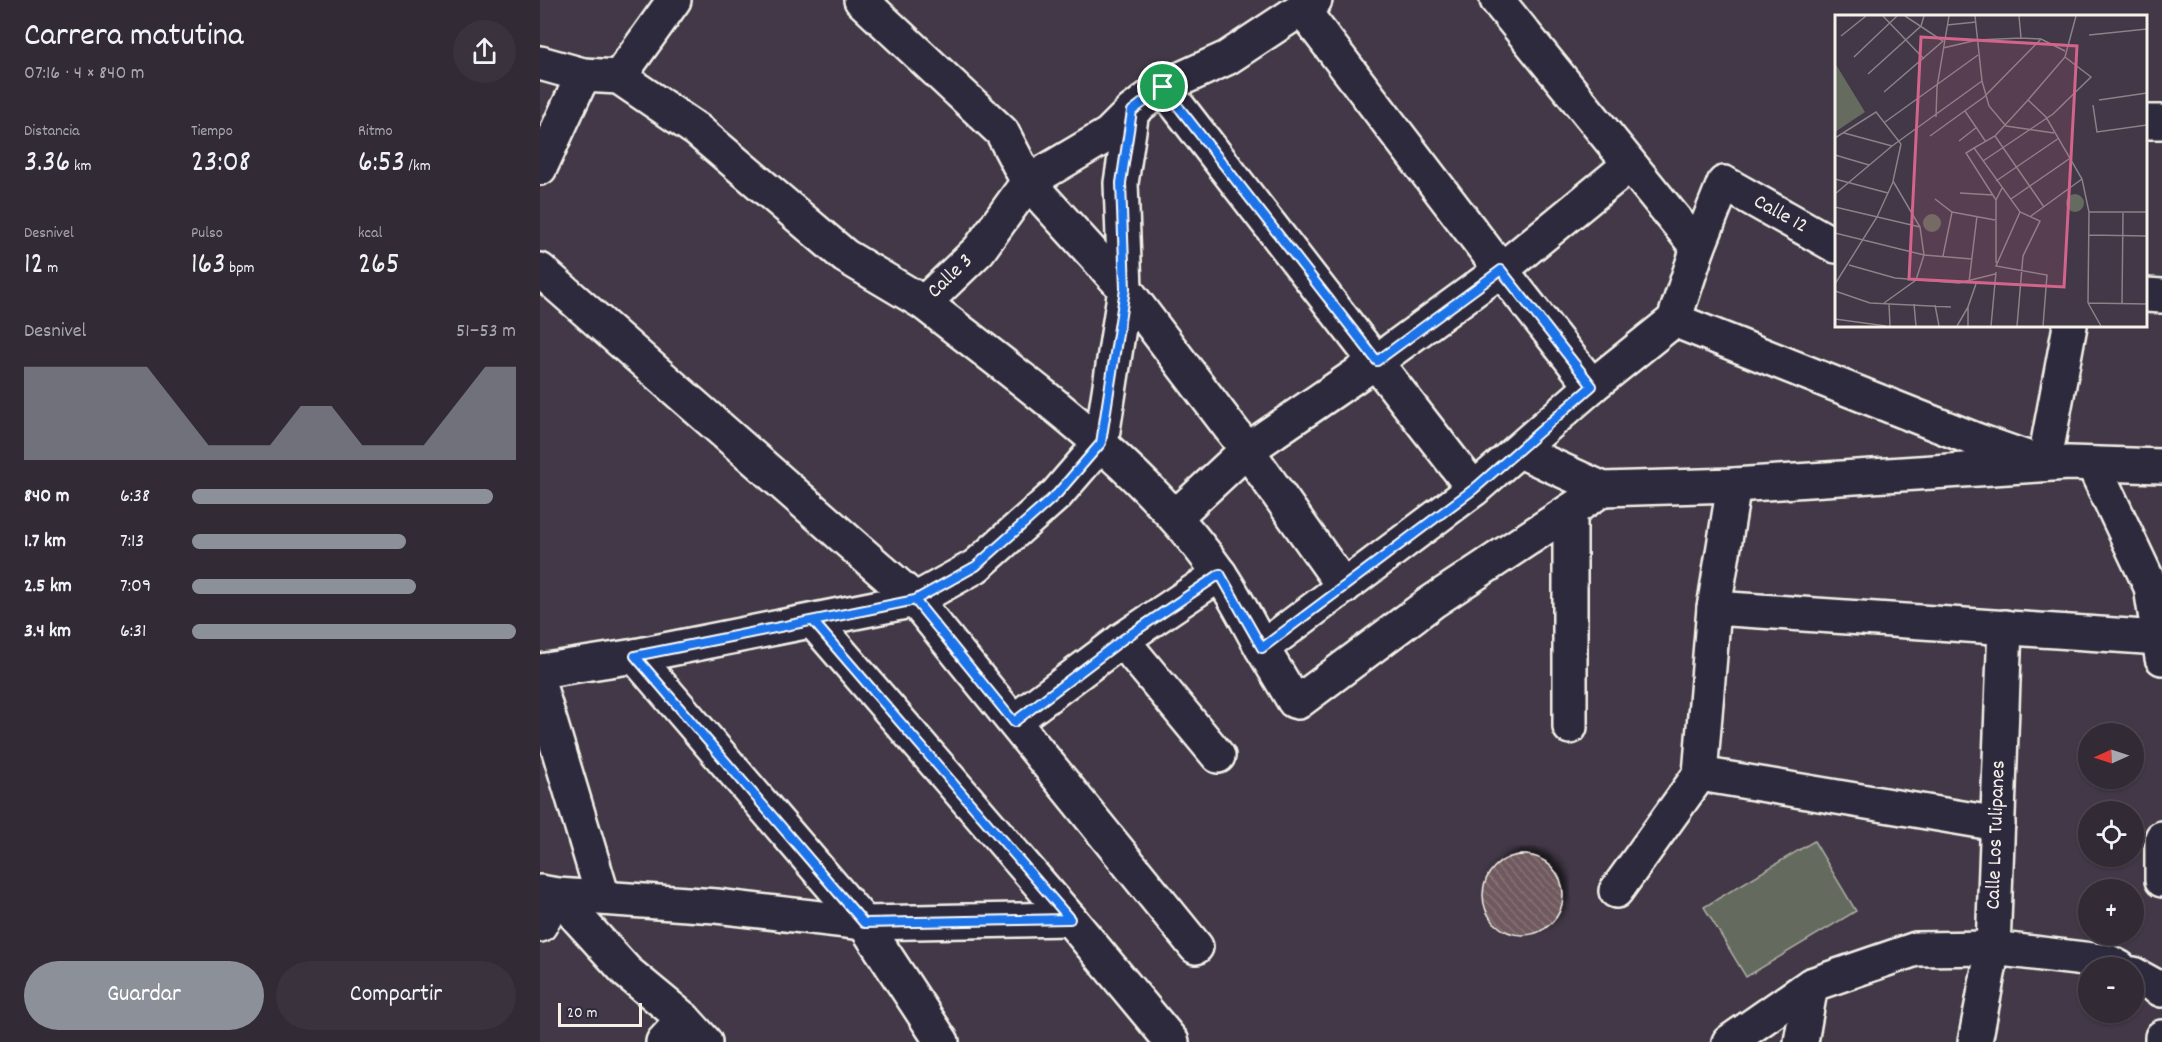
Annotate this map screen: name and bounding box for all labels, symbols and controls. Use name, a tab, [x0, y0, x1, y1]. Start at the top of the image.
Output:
text: Carrera matutina	[24, 14, 244, 61]
inset map	[1835, 15, 2147, 327]
button: share	[453, 20, 516, 83]
text: 07:16 · 4 × 840 m	[24, 60, 145, 88]
pin	[1137, 61, 1188, 112]
icon: arrive	[1146, 70, 1179, 103]
text: Distancia	[24, 120, 80, 143]
text: Tiempo	[191, 120, 233, 143]
text: Ritmo	[358, 120, 393, 143]
text: 3.36	[24, 143, 70, 186]
text: 23:08	[191, 143, 251, 186]
text: 6:53	[358, 143, 405, 186]
text: km	[70, 155, 92, 178]
text: /km	[405, 155, 431, 178]
street label: Calle 12	[1747, 188, 1813, 242]
text: Desnivel	[24, 222, 74, 245]
text: Pulso	[191, 222, 223, 245]
text: kcal	[358, 222, 382, 245]
text: 12	[24, 245, 44, 288]
text: 163	[191, 245, 226, 288]
text: 265	[358, 245, 400, 288]
street label: Calle 3	[921, 248, 981, 306]
text: m	[44, 257, 58, 280]
text: bpm	[226, 257, 255, 280]
text: Desnivel	[24, 318, 86, 346]
text: 51–53 m	[456, 318, 516, 346]
text: 840 m	[24, 483, 70, 511]
text: 6:38	[120, 483, 150, 511]
text: 1.7 km	[24, 528, 66, 556]
text: 7:13	[120, 528, 144, 556]
text: 2.5 km	[24, 573, 72, 601]
text: 7:09	[120, 573, 151, 601]
text: 3.4 km	[24, 618, 71, 646]
text: 6:31	[120, 618, 146, 646]
north arrow	[2078, 723, 2144, 789]
map controls	[2078, 723, 2144, 1023]
street label: Calle Los Tulipanes	[1979, 760, 2015, 910]
button: locate	[2078, 801, 2144, 867]
button: +	[2078, 879, 2144, 945]
button: −	[2078, 957, 2144, 1023]
button: Guardar	[24, 961, 264, 1030]
button: Compartir	[276, 961, 516, 1030]
scale bar	[558, 1000, 642, 1028]
text: 20 m	[567, 1002, 597, 1025]

